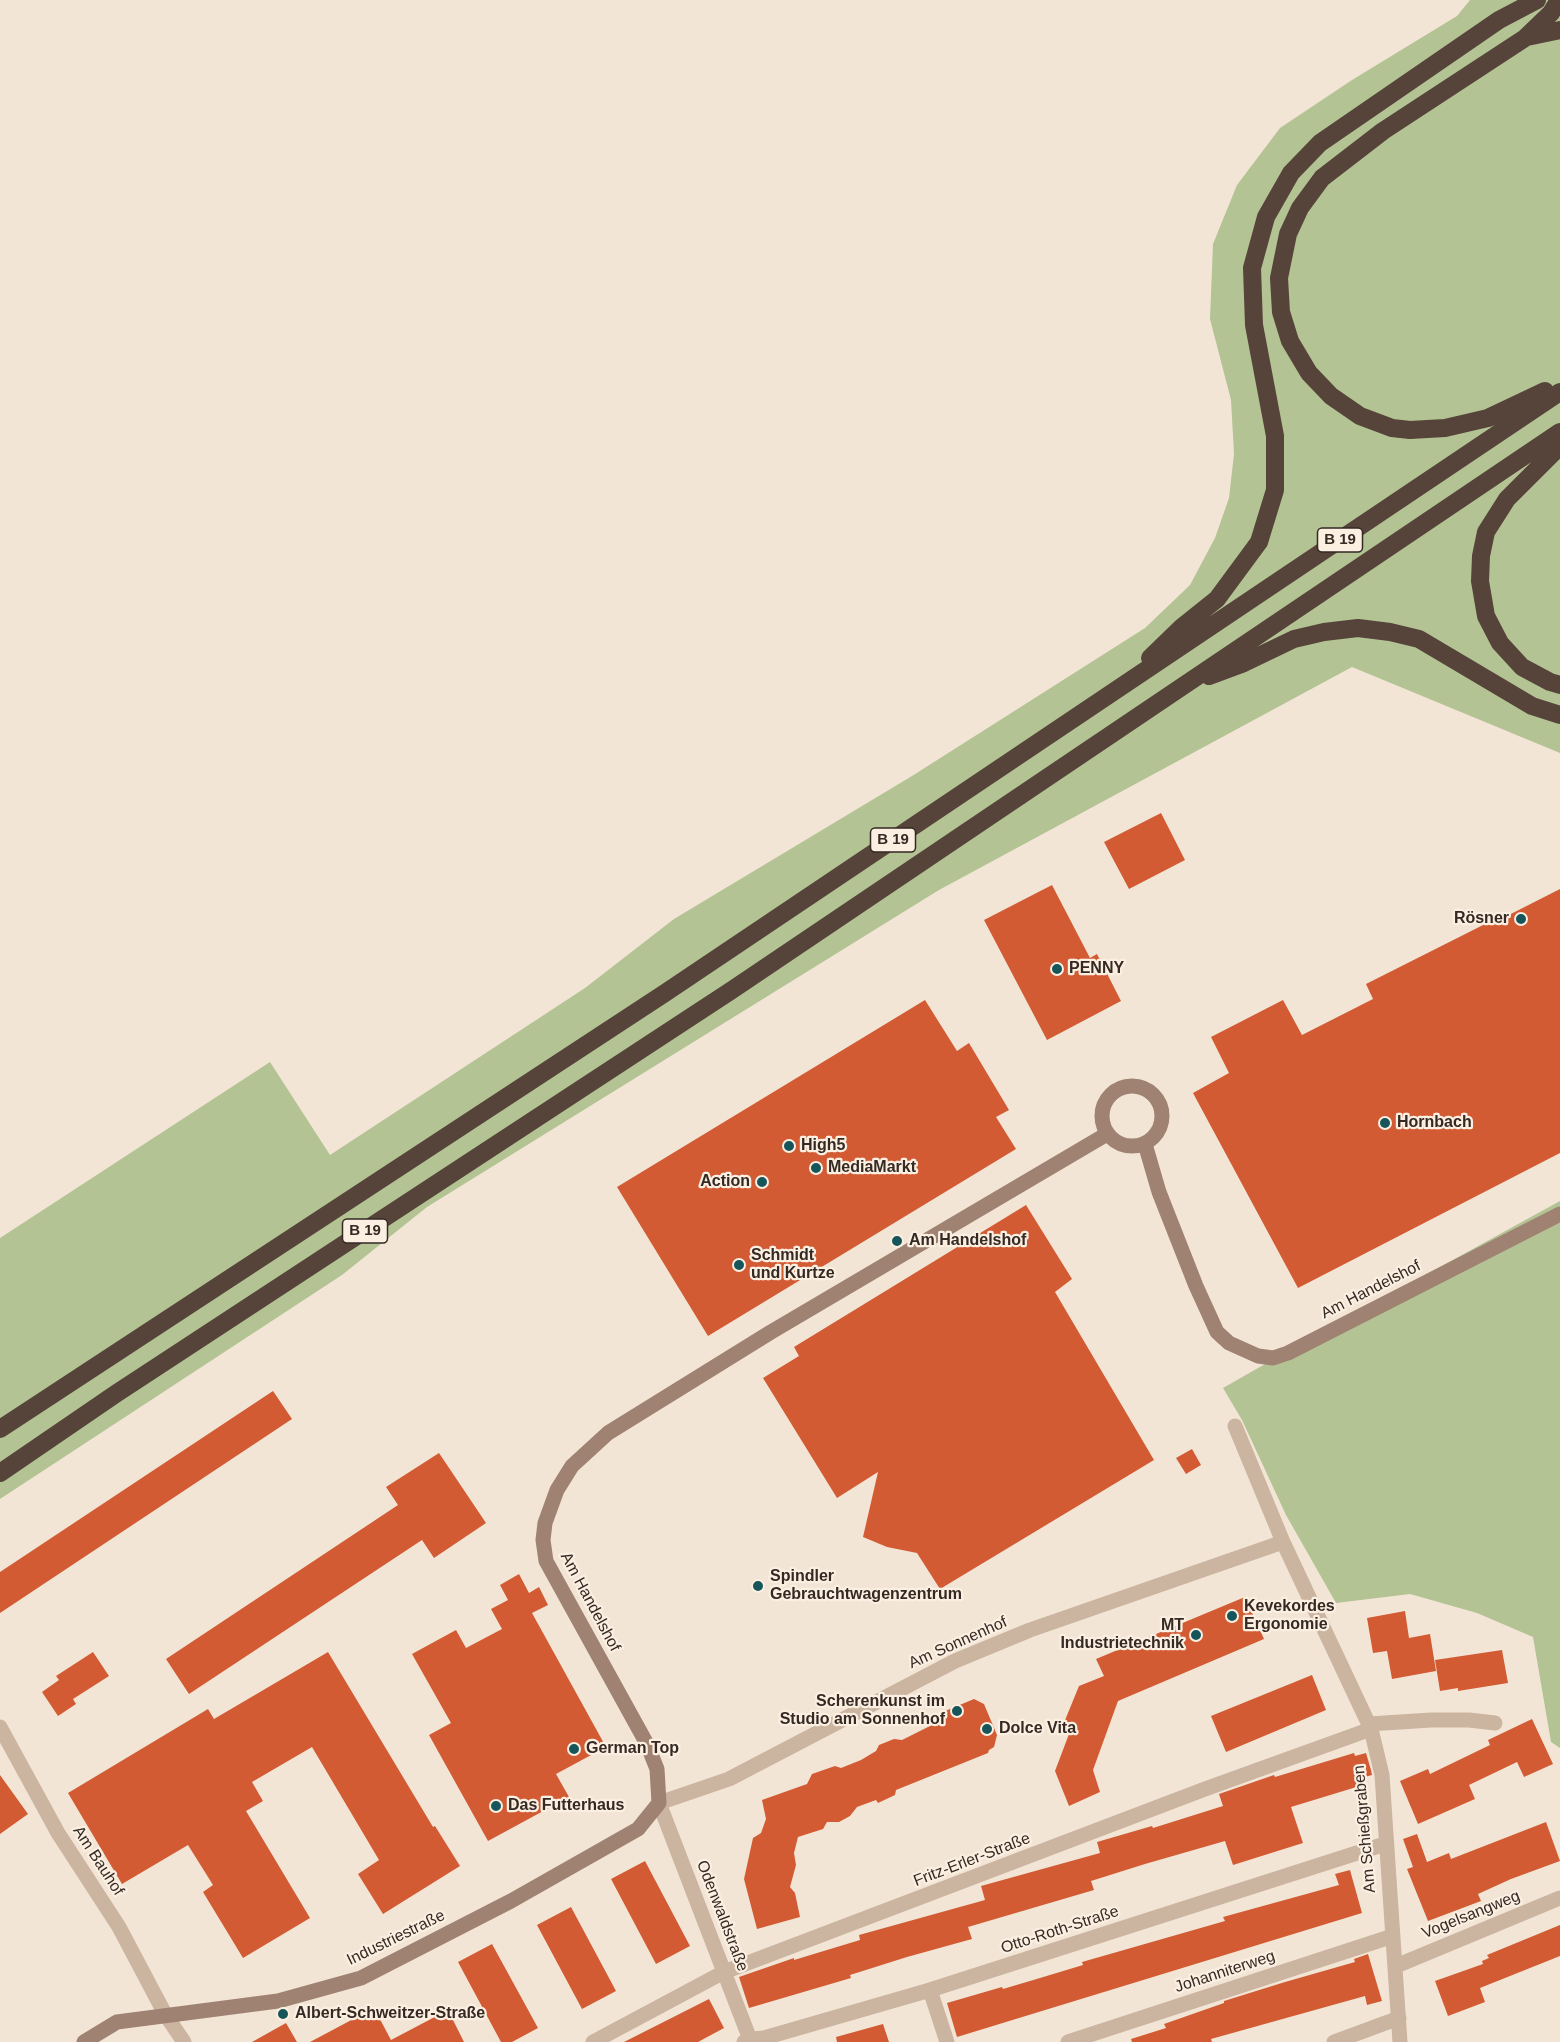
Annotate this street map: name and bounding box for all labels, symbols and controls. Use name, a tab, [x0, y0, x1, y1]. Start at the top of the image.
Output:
road number: B 19	[1318, 528, 1362, 552]
road number: B 19	[870, 828, 916, 852]
place label: Rösner	[1454, 909, 1509, 929]
marker: Rösner	[1514, 912, 1528, 926]
place label: PENNY	[1069, 959, 1124, 979]
marker: PENNY	[1050, 962, 1064, 976]
place label: Hornbach	[1397, 1113, 1472, 1133]
marker: Hornbach	[1378, 1116, 1392, 1130]
place label: High5	[801, 1136, 845, 1156]
marker: High5	[782, 1139, 796, 1153]
place label: MediaMarkt	[828, 1158, 916, 1178]
marker: MediaMarkt	[809, 1161, 823, 1175]
place label: Action	[700, 1172, 750, 1192]
marker: Action	[755, 1175, 769, 1189]
road number: B 19	[342, 1219, 388, 1243]
place label: Am Handelshof	[909, 1231, 1026, 1251]
marker: Am Handelshof	[890, 1234, 904, 1248]
place label: Schmidt und Kurtze	[751, 1246, 835, 1284]
street label: Am Handelshof	[1318, 1257, 1424, 1323]
marker: Schmidt und Kurtze	[732, 1258, 746, 1272]
street label: Am Handelshof	[556, 1549, 624, 1655]
place label: Spindler Gebrauchtwagenzentrum	[770, 1567, 962, 1605]
marker: Spindler Gebrauchtwagenzentrum	[751, 1579, 765, 1593]
place label: Kevekordes Ergonomie	[1244, 1597, 1335, 1635]
marker: Kevekordes Ergonomie	[1225, 1609, 1239, 1623]
street label: Am Sonnenhof	[906, 1613, 1010, 1673]
place label: MT Industrietechnik	[1060, 1616, 1184, 1654]
marker: MT Industrietechnik	[1189, 1628, 1203, 1642]
place label: Scherenkunst im Studio am Sonnenhof	[780, 1692, 945, 1730]
marker: Scherenkunst im Studio am Sonnenhof	[950, 1704, 964, 1718]
place label: Dolce Vita	[999, 1719, 1076, 1739]
marker: Dolce Vita	[980, 1722, 994, 1736]
place label: German Top	[586, 1739, 679, 1759]
marker: German Top	[567, 1742, 581, 1756]
street label: Am Schießgraben	[1350, 1764, 1380, 1894]
place label: Das Futterhaus	[508, 1796, 624, 1816]
marker: Das Futterhaus	[489, 1799, 503, 1813]
street label: Am Bauhof	[68, 1823, 128, 1899]
street label: Fritz-Erler-Straße	[911, 1829, 1033, 1891]
street label: Odenwaldstraße	[692, 1858, 752, 1974]
street label: Vogelsangweg	[1419, 1887, 1523, 1943]
street label: Otto-Roth-Straße	[999, 1902, 1121, 1958]
street label: Industriestraße	[344, 1906, 448, 1970]
street label: Johanniterweg	[1173, 1947, 1277, 1997]
place label: Albert-Schweitzer-Straße	[295, 2004, 485, 2024]
marker: Albert-Schweitzer-Straße	[276, 2007, 290, 2021]

